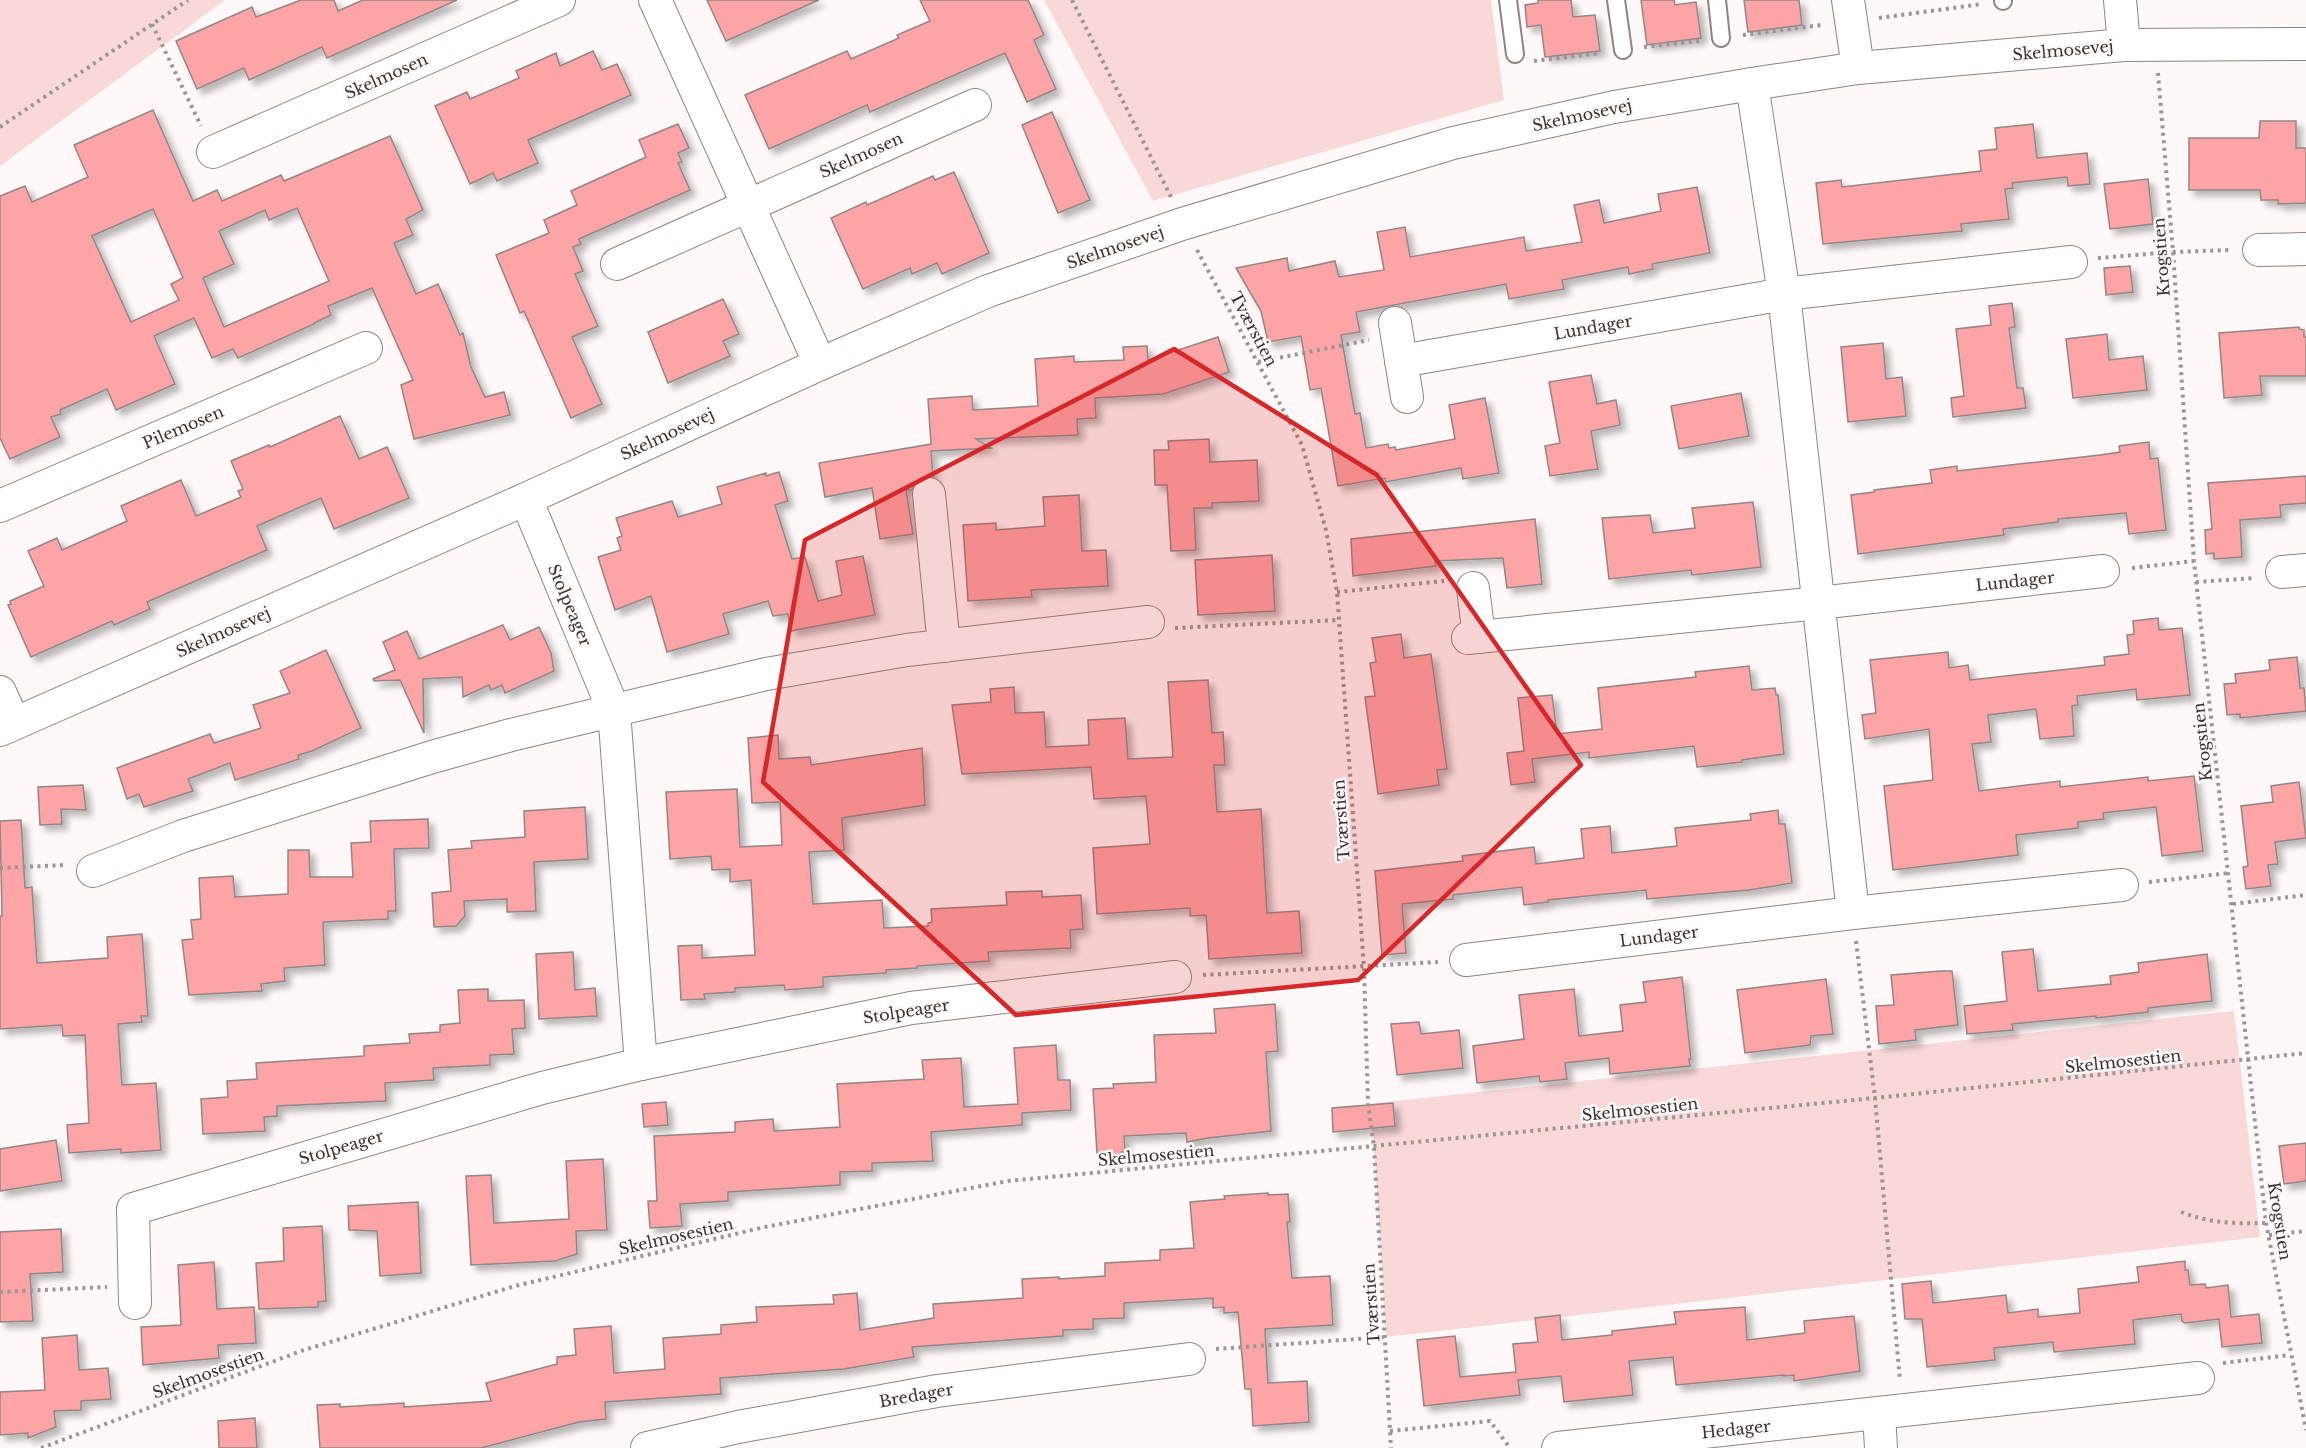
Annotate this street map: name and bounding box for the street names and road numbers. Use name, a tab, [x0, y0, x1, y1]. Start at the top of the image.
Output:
street label: Skelmosevej	[2012, 36, 2114, 64]
street label: Skelmosen	[341, 49, 431, 103]
street label: Skelmosevej	[1530, 95, 1634, 135]
street label: Skelmosen	[816, 128, 906, 182]
street label: Krogstien	[2148, 217, 2174, 297]
street label: Skelmosevej	[1064, 221, 1166, 273]
street label: Tværstien	[1226, 288, 1282, 370]
street label: Lundager	[1552, 310, 1634, 344]
street label: Pilemosen	[140, 401, 226, 453]
street label: Skelmosevej	[617, 404, 717, 464]
street label: Stolpeager	[544, 561, 596, 649]
street label: Lundager	[1974, 567, 2056, 595]
street label: Skelmosevej	[173, 602, 273, 662]
street label: Krogstien	[2188, 702, 2216, 782]
street label: Tværstien	[1328, 779, 1354, 861]
street label: Lundager	[1618, 921, 1700, 951]
street label: Stolpeager	[861, 994, 951, 1028]
street label: Skelmosestien	[2064, 1045, 2182, 1077]
street label: Skelmosestien	[1581, 1093, 1699, 1125]
street label: Stolpeager	[296, 1125, 386, 1169]
street label: Skelmosestien	[1097, 1140, 1215, 1170]
street label: Krogstien	[2264, 1180, 2296, 1262]
street label: Skelmosestien	[617, 1213, 735, 1259]
street label: Tværstien	[1358, 1263, 1384, 1345]
street label: Skelmosestien	[150, 1344, 266, 1402]
street label: Bredager	[877, 1379, 955, 1411]
street label: Hedager	[1700, 1415, 1772, 1443]

